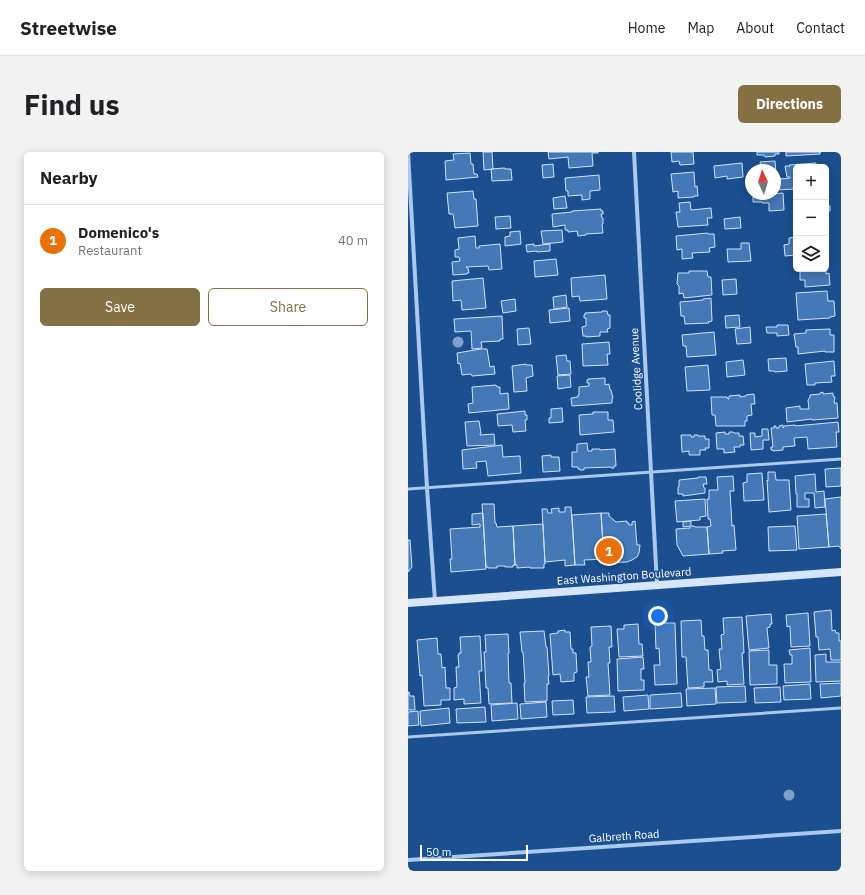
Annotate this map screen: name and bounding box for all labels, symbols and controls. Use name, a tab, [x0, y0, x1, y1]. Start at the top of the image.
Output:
text: Streetwise	[20, 16, 117, 40]
text: Home	[628, 19, 665, 37]
text: Map	[687, 19, 714, 37]
text: About	[736, 19, 774, 37]
text: Contact	[796, 19, 845, 37]
button: Directions	[738, 85, 841, 123]
text: Find us	[24, 86, 120, 123]
north arrow	[745, 164, 781, 200]
map controls	[793, 164, 829, 272]
button: +	[793, 164, 829, 200]
text: Nearby	[40, 167, 98, 189]
button: −	[793, 200, 829, 236]
text: Domenico's	[78, 223, 159, 242]
text: 1	[49, 232, 57, 249]
text: 40 m	[338, 232, 368, 249]
button: layers	[793, 236, 829, 272]
text: Restaurant	[78, 242, 142, 259]
button: Save	[40, 288, 200, 326]
button: Share	[208, 288, 368, 326]
street label: Coolidge Avenue	[627, 327, 645, 411]
pin: 1	[596, 536, 622, 566]
street label: East Washington Boulevard	[556, 564, 692, 588]
your location	[648, 606, 668, 626]
street label: Galbreth Road	[588, 827, 660, 845]
scale bar	[420, 843, 528, 862]
text: 50 m	[426, 845, 451, 859]

